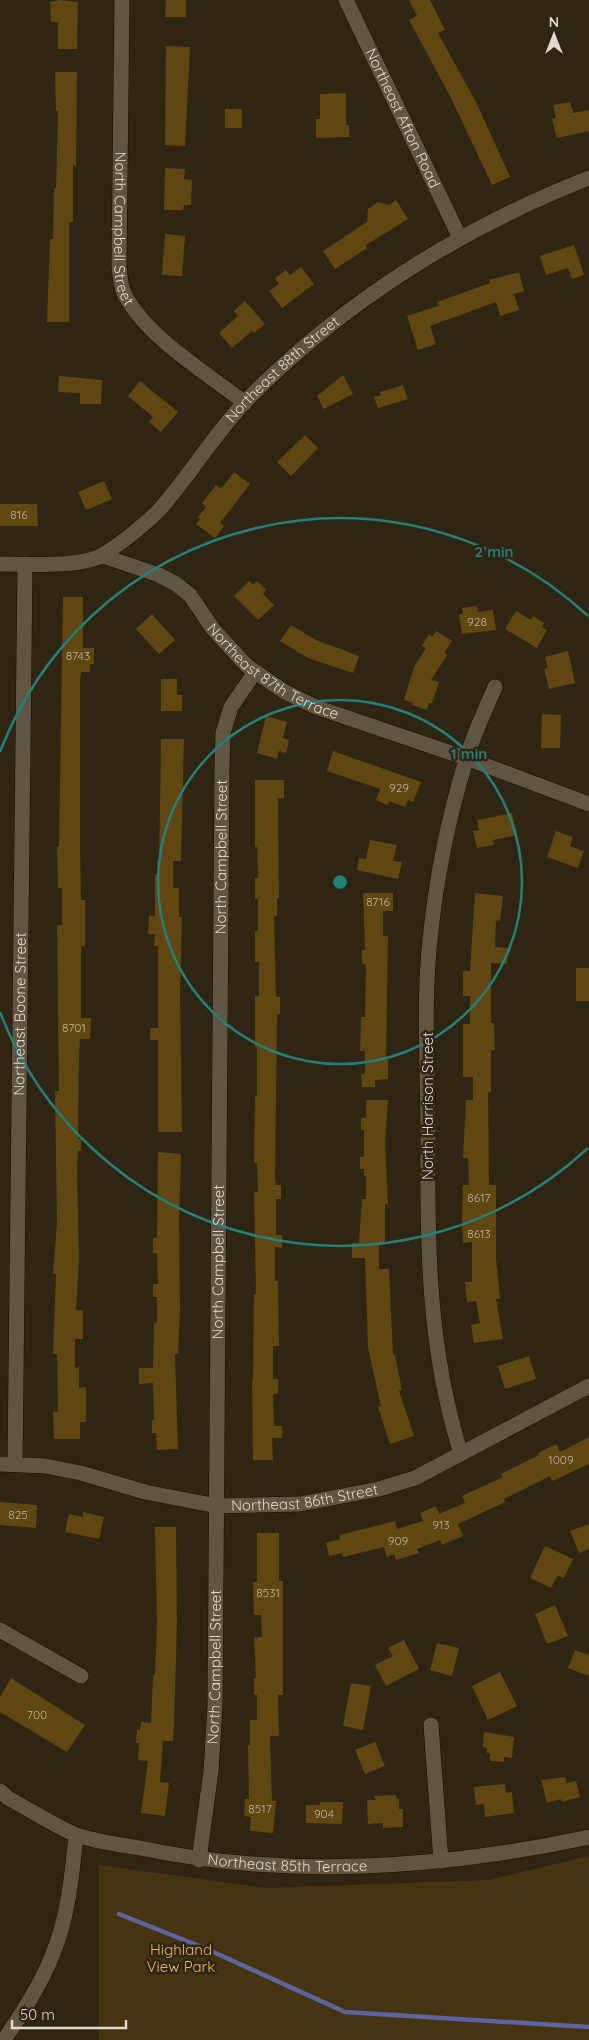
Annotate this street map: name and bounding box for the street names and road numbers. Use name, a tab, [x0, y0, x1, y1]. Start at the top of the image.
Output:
street label: Northeast Afton Road	[362, 45, 445, 191]
street label: North Campbell Street	[110, 151, 139, 309]
street label: Northeast 88th Street	[221, 312, 343, 426]
street label: Northeast 87th Terrace	[203, 619, 341, 723]
street label: North Campbell Street	[211, 779, 231, 934]
street label: Northeast Boone Street	[9, 932, 30, 1096]
street label: North Harrison Street	[418, 1032, 437, 1180]
street label: North Campbell Street	[208, 1184, 228, 1339]
street label: Northeast 86th Street	[231, 1479, 380, 1515]
street label: North Campbell Street	[203, 1589, 225, 1745]
street label: Northeast 85th Terrace	[207, 1849, 368, 1876]

